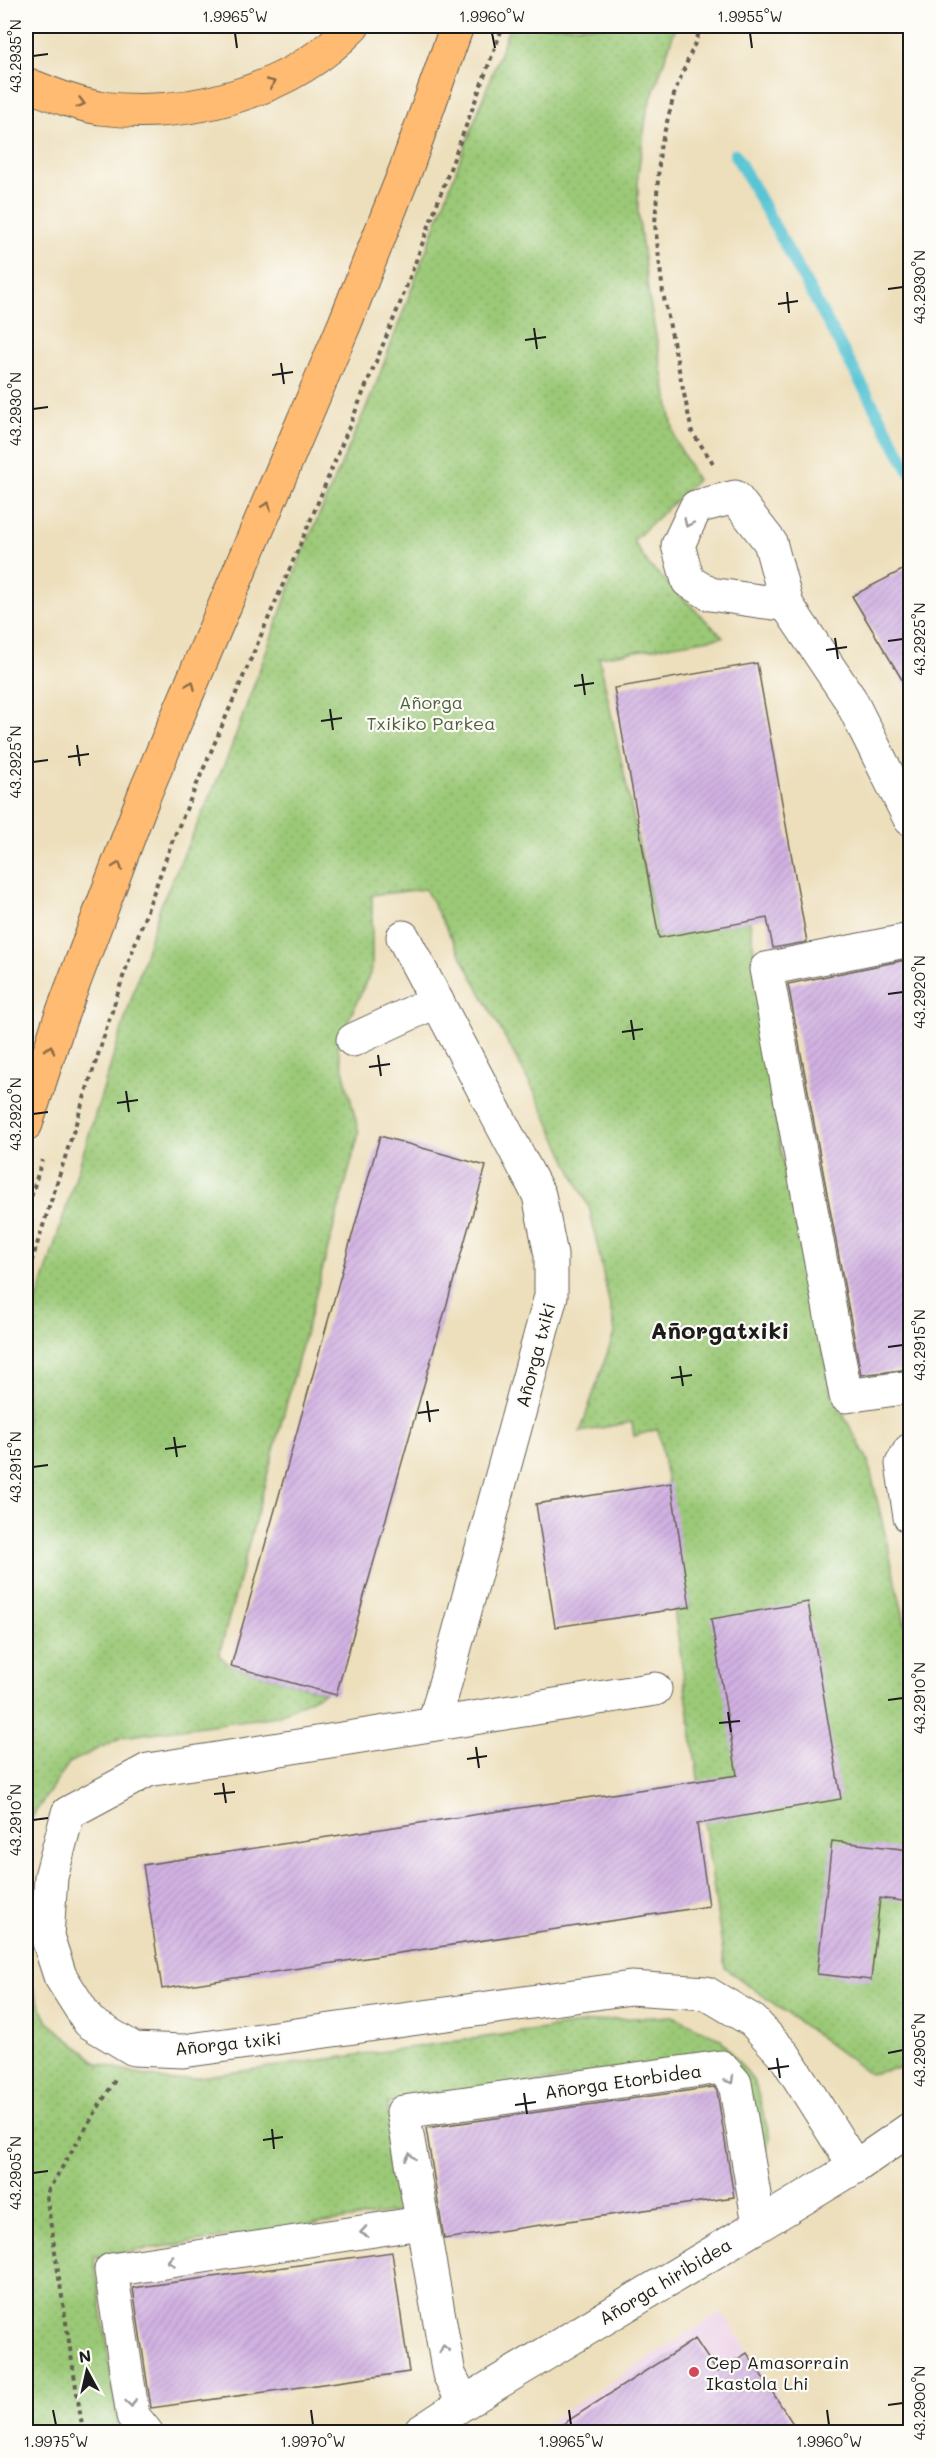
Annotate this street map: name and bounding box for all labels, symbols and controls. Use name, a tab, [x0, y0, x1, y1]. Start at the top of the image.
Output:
text: 1.9965°W	[202, 6, 268, 26]
text: 1.9960°W	[459, 6, 525, 26]
text: 1.9955°W	[717, 6, 783, 26]
text: 43.2935°N	[5, 19, 25, 93]
one-way arrow	[264, 78, 275, 90]
one-way arrow	[75, 96, 85, 108]
text: 43.2930°N	[909, 250, 929, 324]
text: 43.2930°N	[5, 372, 25, 446]
one-way arrow	[260, 501, 272, 512]
one-way arrow	[684, 516, 696, 527]
text: 43.2925°N	[909, 602, 929, 676]
one-way arrow	[184, 680, 196, 691]
park label: Añorga Txikiko Parkea	[367, 690, 495, 735]
text: 43.2925°N	[5, 725, 25, 799]
one-way arrow	[110, 861, 123, 872]
text: 43.2920°N	[909, 955, 929, 1029]
one-way arrow	[43, 1044, 56, 1055]
text: 43.2920°N	[5, 1077, 25, 1151]
street label: Añorga txiki	[510, 1300, 560, 1410]
text: 43.2915°N	[909, 1309, 929, 1381]
district label: Añorgatxiki	[650, 1314, 790, 1345]
text: 43.2915°N	[5, 1431, 25, 1503]
text: 43.2910°N	[909, 1662, 929, 1734]
text: 43.2910°N	[5, 1784, 25, 1856]
text: 43.2905°N	[909, 2013, 929, 2087]
street label: Añorga txiki	[173, 2025, 283, 2061]
street label: Añorga Etorbidea	[543, 2058, 703, 2104]
one-way arrow	[723, 2074, 734, 2085]
text: 43.2905°N	[5, 2136, 25, 2210]
one-way arrow	[404, 2152, 417, 2162]
one-way arrow	[359, 2225, 368, 2237]
street label: Añorga hiribidea	[594, 2232, 736, 2330]
one-way arrow	[166, 2254, 175, 2266]
north arrow	[57, 2341, 117, 2401]
text: N	[77, 2344, 92, 2367]
one-way arrow	[438, 2344, 451, 2354]
place label: Cep Amasorrain Ikastola Lhi	[706, 2350, 849, 2395]
marker: Cep Amasorrain Ikastola Lhi	[687, 2365, 701, 2379]
text: 43.2900°N	[909, 2366, 929, 2440]
one-way arrow	[124, 2398, 136, 2407]
text: 1.9975°W	[24, 2431, 88, 2451]
text: 1.9970°W	[280, 2431, 346, 2451]
text: 1.9965°W	[538, 2431, 604, 2451]
text: 1.9960°W	[796, 2431, 862, 2451]

